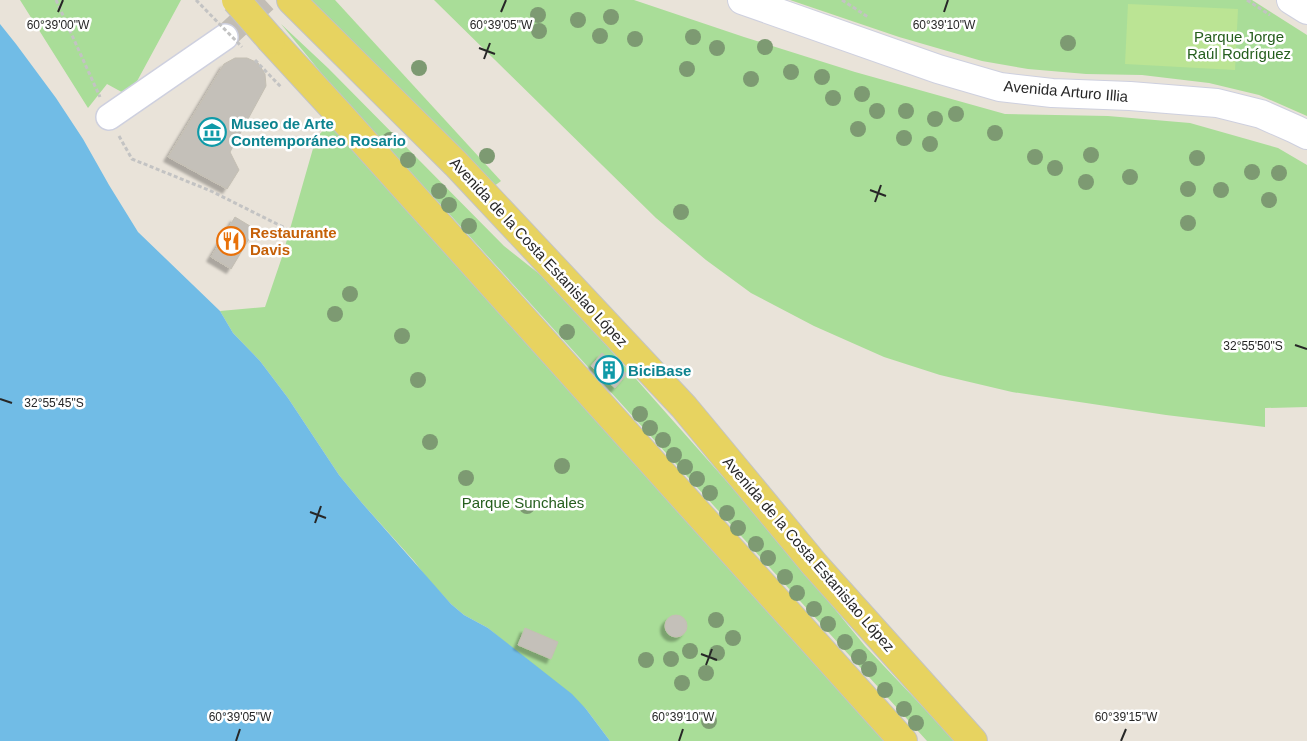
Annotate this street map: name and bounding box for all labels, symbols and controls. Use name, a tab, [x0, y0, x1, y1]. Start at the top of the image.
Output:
text: 60°39'00"W	[27, 18, 90, 32]
text: 60°39'05"W	[470, 18, 533, 32]
text: 60°39'10"W	[913, 18, 976, 32]
park label: Parque Jorge Raúl Rodríguez	[1187, 28, 1291, 62]
street label: Avenida Arturo Illia	[1003, 77, 1130, 105]
place label: Museo de Arte Contemporáneo Rosario	[231, 115, 406, 149]
museum icon: Museo de Arte Contemporáneo Rosario	[197, 117, 227, 147]
street label: Avenida de la Costa Estanislao López	[447, 154, 631, 350]
place label: Restaurante Davis	[250, 224, 337, 258]
restaurant icon: Restaurante Davis	[216, 226, 246, 256]
text: 32°55'50"S	[1223, 339, 1283, 353]
building icon: BiciBase	[594, 355, 624, 385]
place label: BiciBase	[628, 362, 691, 379]
text: 32°55'45"S	[24, 396, 84, 410]
street label: Avenida de la Costa Estanislao López	[720, 453, 898, 655]
park label: Parque Sunchales	[462, 494, 584, 511]
text: 60°39'05"W	[209, 710, 272, 724]
text: 60°39'10"W	[652, 710, 715, 724]
text: 60°39'15"W	[1095, 710, 1158, 724]

